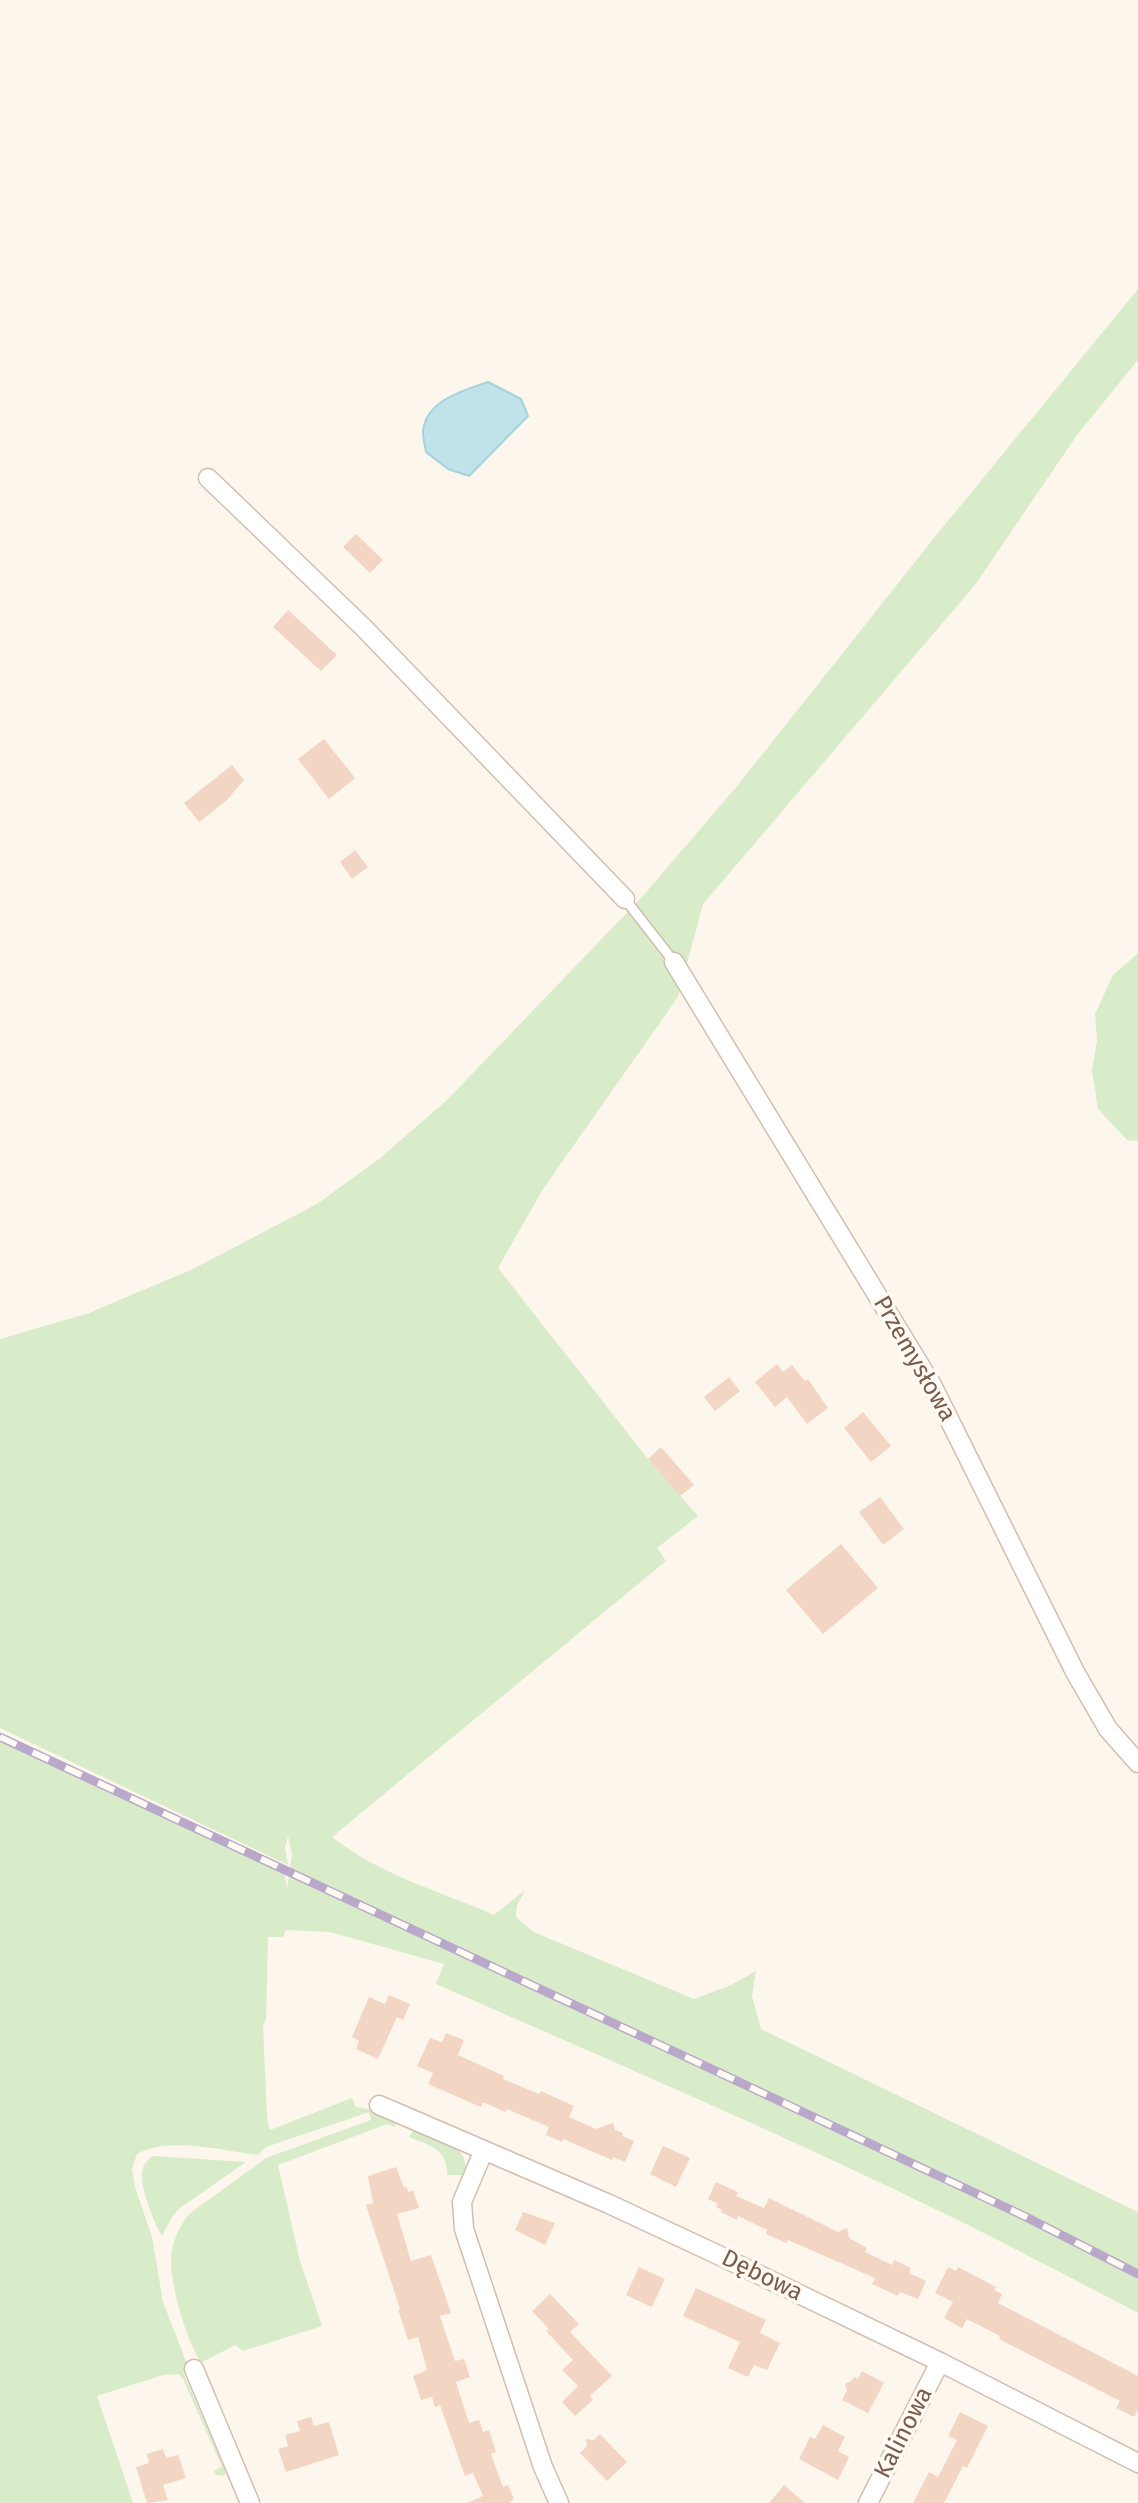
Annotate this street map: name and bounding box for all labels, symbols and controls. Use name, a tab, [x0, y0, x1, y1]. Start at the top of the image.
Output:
street label: Przemysłowa	[867, 1291, 961, 1427]
street label: Dębowa	[717, 2244, 807, 2308]
street label: Kalinowa	[869, 2383, 939, 2483]

